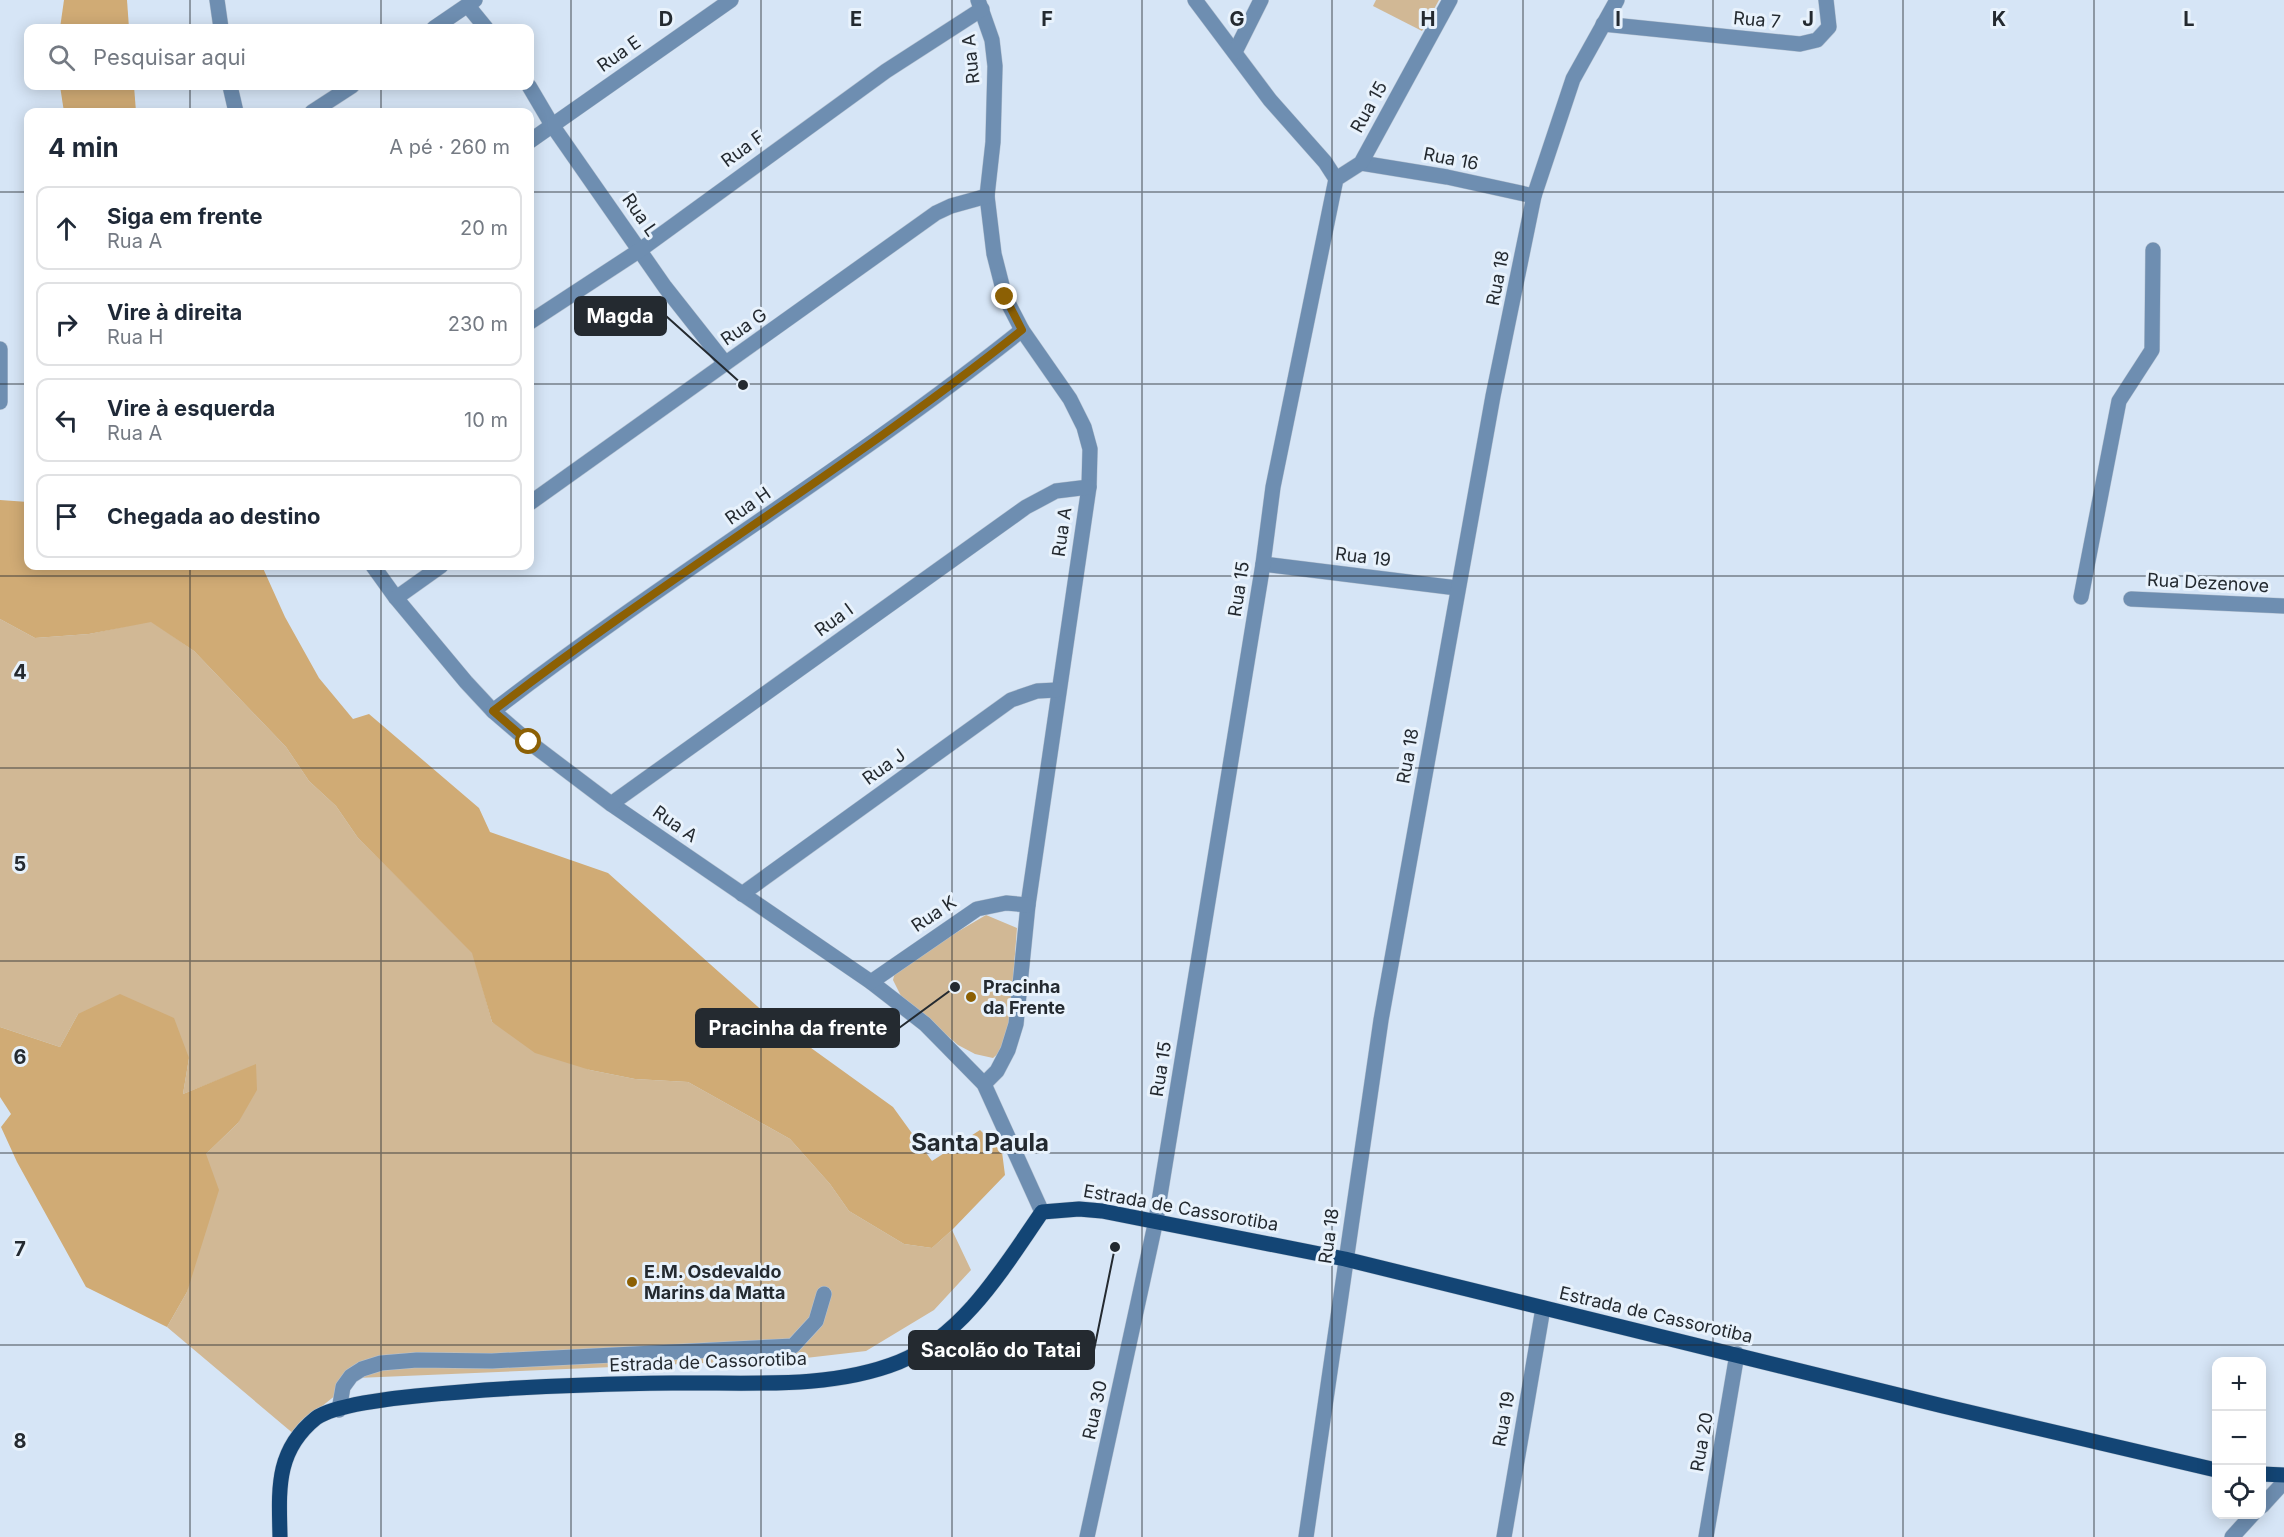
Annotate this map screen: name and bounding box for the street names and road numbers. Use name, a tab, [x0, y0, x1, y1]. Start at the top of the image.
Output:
street label: Rua 7	[1732, 7, 1782, 32]
street label: Rua E	[593, 31, 644, 76]
street label: Rua A	[957, 33, 984, 85]
street label: Rua 15	[1346, 77, 1391, 136]
street label: Rua F	[717, 126, 768, 171]
street label: Rua 16	[1422, 143, 1481, 174]
street label: Rua L	[618, 189, 663, 240]
street label: Rua 18	[1482, 248, 1513, 307]
street label: Rua G	[717, 304, 771, 350]
street label: Rua H	[721, 482, 775, 529]
street label: Rua A	[1048, 506, 1075, 558]
street label: Rua 19	[1334, 543, 1392, 570]
street label: Rua 15	[1224, 560, 1253, 618]
street label: Rua Dezenove	[2146, 569, 2270, 596]
street label: Rua I	[810, 599, 857, 641]
street label: Rua 18	[1392, 727, 1423, 785]
street label: Rua J	[858, 744, 909, 789]
street label: Rua A	[649, 801, 702, 846]
street label: Rua K	[907, 891, 960, 936]
street label: Rua 15	[1146, 1040, 1175, 1098]
street label: Estrada de Cassorotiba	[1082, 1180, 1280, 1235]
street label: Rua 18	[1314, 1207, 1343, 1265]
street label: Estrada de Cassorotiba	[1557, 1282, 1755, 1347]
street label: Estrada de Cassorotiba	[609, 1348, 807, 1375]
street label: Rua 30	[1078, 1378, 1111, 1441]
street label: Rua 19	[1488, 1390, 1519, 1448]
street label: Rua 20	[1686, 1411, 1717, 1473]

